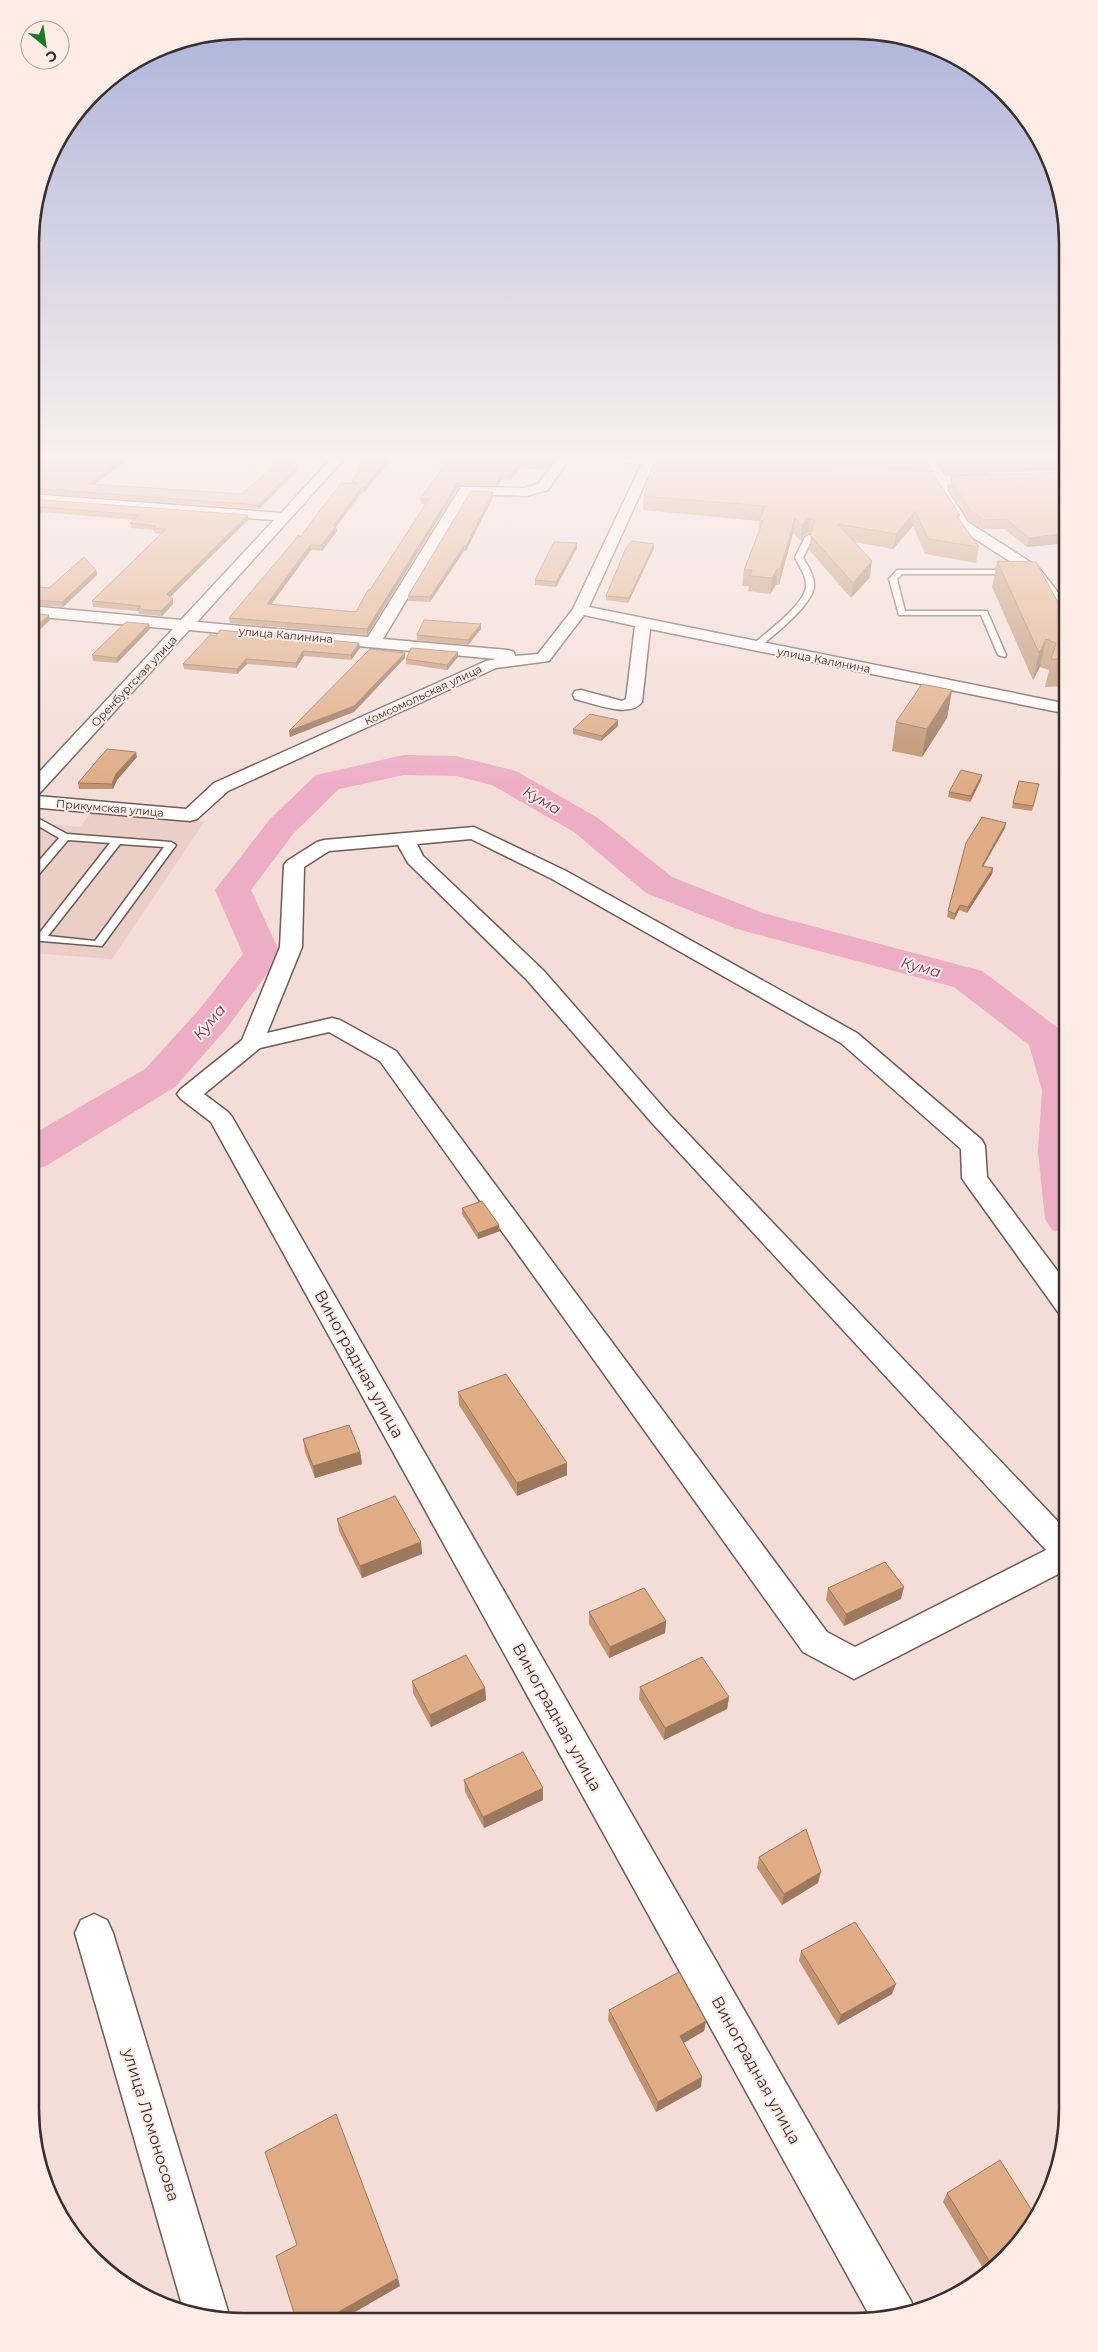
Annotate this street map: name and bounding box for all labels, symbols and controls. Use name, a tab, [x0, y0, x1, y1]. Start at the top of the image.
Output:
north arrow	[20, 20, 70, 70]
text: С	[43, 46, 60, 67]
street label: улица Калинина	[237, 624, 334, 646]
street label: Оренбургская улица	[88, 632, 180, 730]
street label: улица Калинина	[775, 644, 872, 676]
street label: Комсомольская улица	[362, 662, 484, 728]
water label: Кума	[520, 782, 564, 818]
street label: Прикумская улица	[56, 796, 164, 820]
water label: Кума	[899, 953, 943, 981]
water label: Кума	[189, 1000, 229, 1044]
street label: Виноградная улица	[310, 1287, 408, 1441]
street label: Виноградная улица	[508, 1640, 606, 1794]
street label: Виноградная улица	[707, 1993, 805, 2147]
street label: улица Ломоносова	[118, 2045, 183, 2204]

